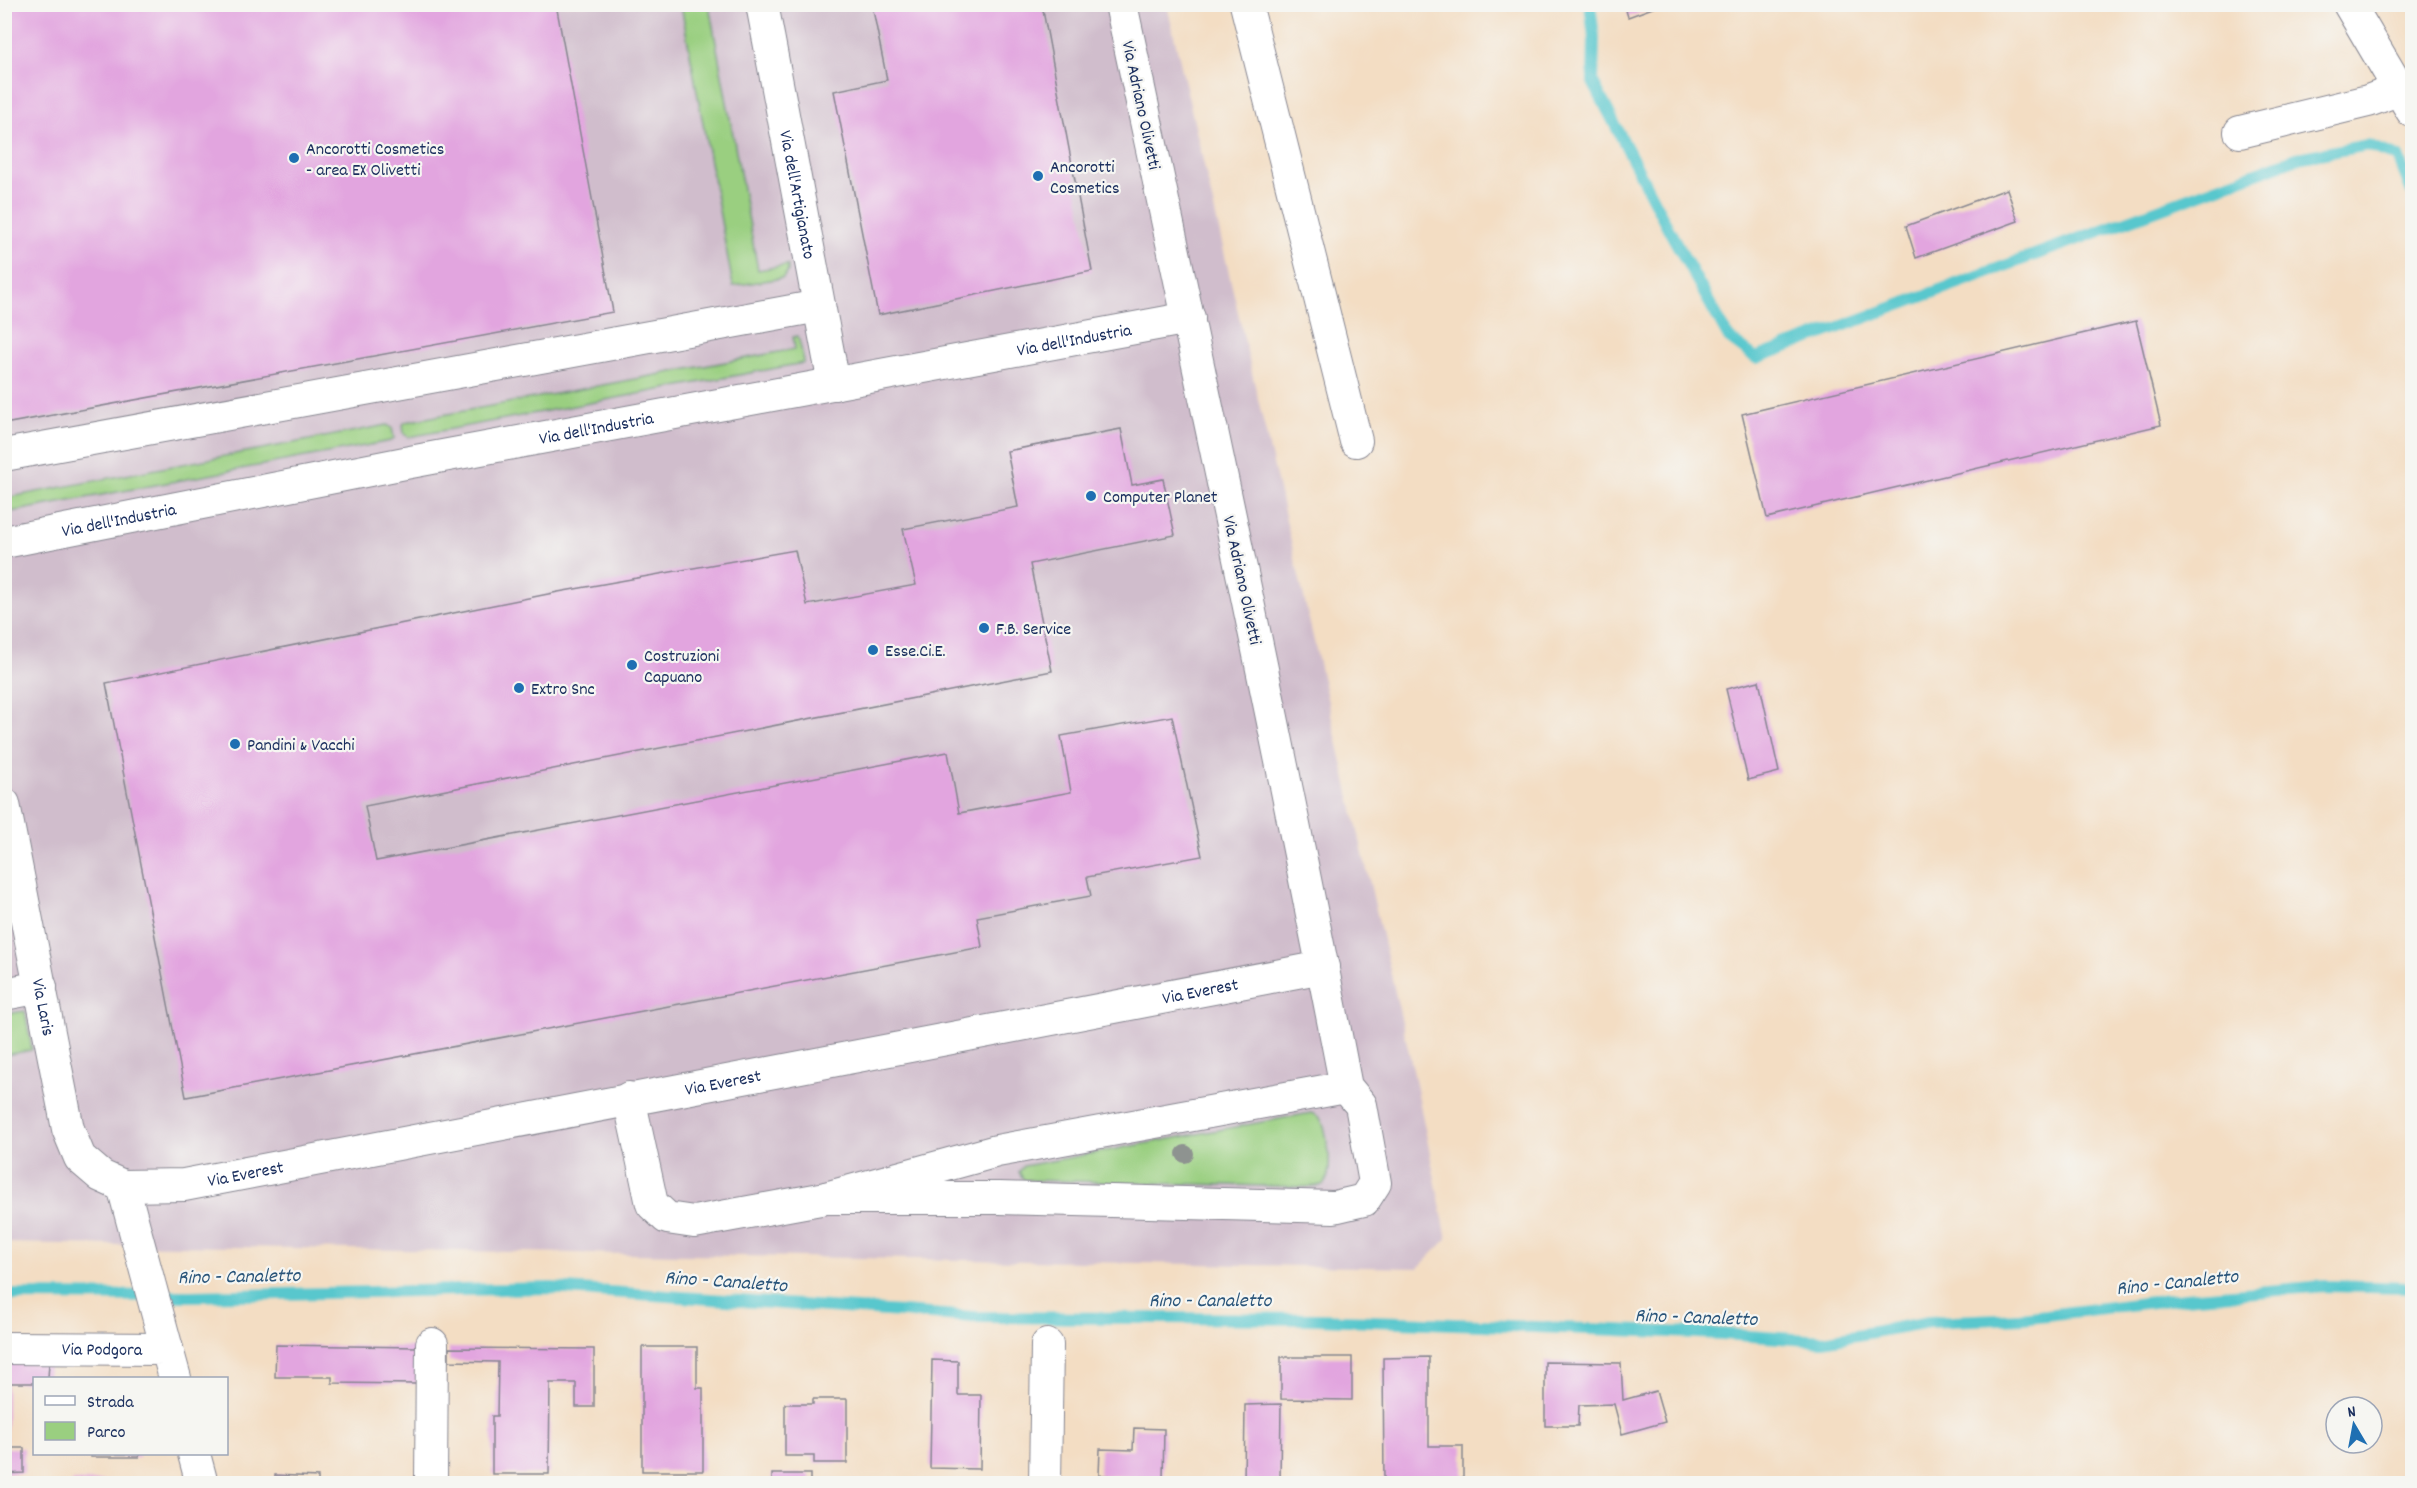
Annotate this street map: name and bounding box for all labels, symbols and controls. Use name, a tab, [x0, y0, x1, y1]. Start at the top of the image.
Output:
street label: Via Adriano Olivetti	[1114, 39, 1165, 172]
street label: Via dell'Artigianato	[771, 129, 820, 262]
place label: Ancorotti Cosmetics - area EX Olivetti	[306, 138, 444, 184]
marker: Ancorotti Cosmetics - area EX Olivetti	[287, 151, 301, 165]
place label: Ancorotti Cosmetics	[1050, 156, 1120, 202]
marker: Ancorotti Cosmetics	[1031, 169, 1045, 183]
street label: Via dell'Industria	[1015, 319, 1134, 365]
street label: Via dell'Industria	[537, 407, 656, 453]
place label: Computer Planet	[1103, 486, 1218, 511]
marker: Computer Planet	[1084, 489, 1098, 503]
street label: Via dell'Industria	[60, 498, 179, 545]
street label: Via Adriano Olivetti	[1215, 514, 1266, 647]
place label: F.B. Service	[996, 618, 1071, 643]
marker: F.B. Service	[977, 621, 991, 635]
place label: Esse.Ci.E.	[885, 640, 946, 665]
marker: Esse.Ci.E.	[866, 643, 880, 657]
place label: Costruzioni Capuano	[644, 645, 719, 691]
marker: Costruzioni Capuano	[625, 658, 639, 672]
place label: Extro Snc	[531, 678, 595, 703]
marker: Extro Snc	[512, 681, 526, 695]
place label: Pandini & Vacchi	[247, 734, 355, 759]
marker: Pandini & Vacchi	[228, 737, 242, 751]
street label: Via Everest	[1160, 973, 1241, 1012]
street label: Via Laris	[24, 977, 59, 1038]
street label: Via Everest	[683, 1065, 764, 1104]
street label: Via Everest	[206, 1156, 286, 1195]
water label: Rino - Canaletto	[177, 1263, 302, 1293]
water label: Rino - Canaletto	[2115, 1264, 2241, 1304]
water label: Rino - Canaletto	[664, 1265, 789, 1301]
water label: Rino - Canaletto	[1149, 1288, 1272, 1316]
water label: Rino - Canaletto	[1634, 1303, 1759, 1335]
street label: Via Podgora	[62, 1338, 143, 1364]
legend	[33, 1377, 228, 1455]
text: Strada	[87, 1391, 134, 1416]
north arrow	[2324, 1395, 2384, 1455]
text: N	[2346, 1401, 2358, 1425]
text: Parco	[87, 1421, 126, 1446]

